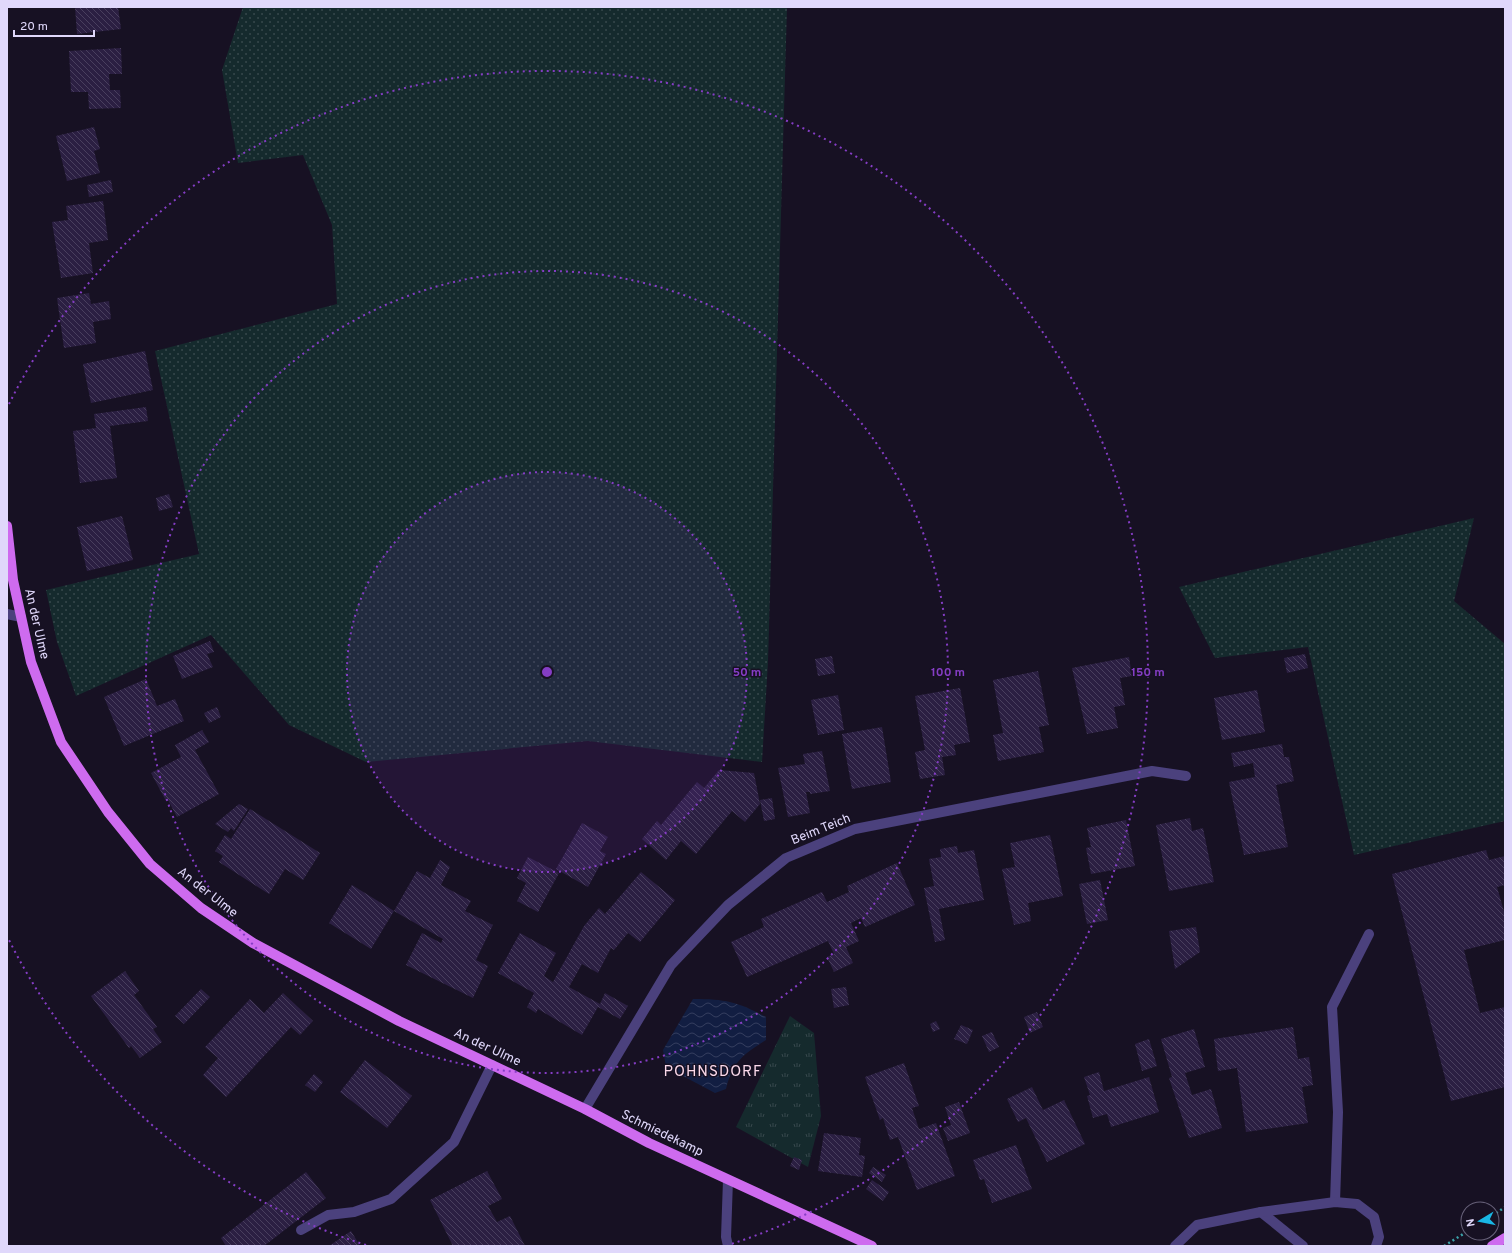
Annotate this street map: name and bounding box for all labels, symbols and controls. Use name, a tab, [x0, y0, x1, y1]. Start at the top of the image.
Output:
scale bar	[14, 12, 94, 38]
text: 20 m	[20, 19, 48, 35]
street label: An der Ulme	[20, 587, 52, 661]
centre of rings	[540, 665, 554, 679]
text: 50 m	[733, 665, 761, 681]
text: 100 m	[931, 665, 965, 681]
text: 150 m	[1131, 665, 1165, 681]
street label: Beim Teich	[789, 811, 853, 849]
street label: An der Ulme	[174, 864, 240, 922]
street label: An der Ulme	[451, 1025, 523, 1071]
district label: POHNSDORF	[664, 1063, 762, 1082]
street label: Schmiedekamp	[618, 1107, 706, 1161]
north arrow	[1460, 1201, 1500, 1241]
text: N	[1464, 1217, 1479, 1228]

